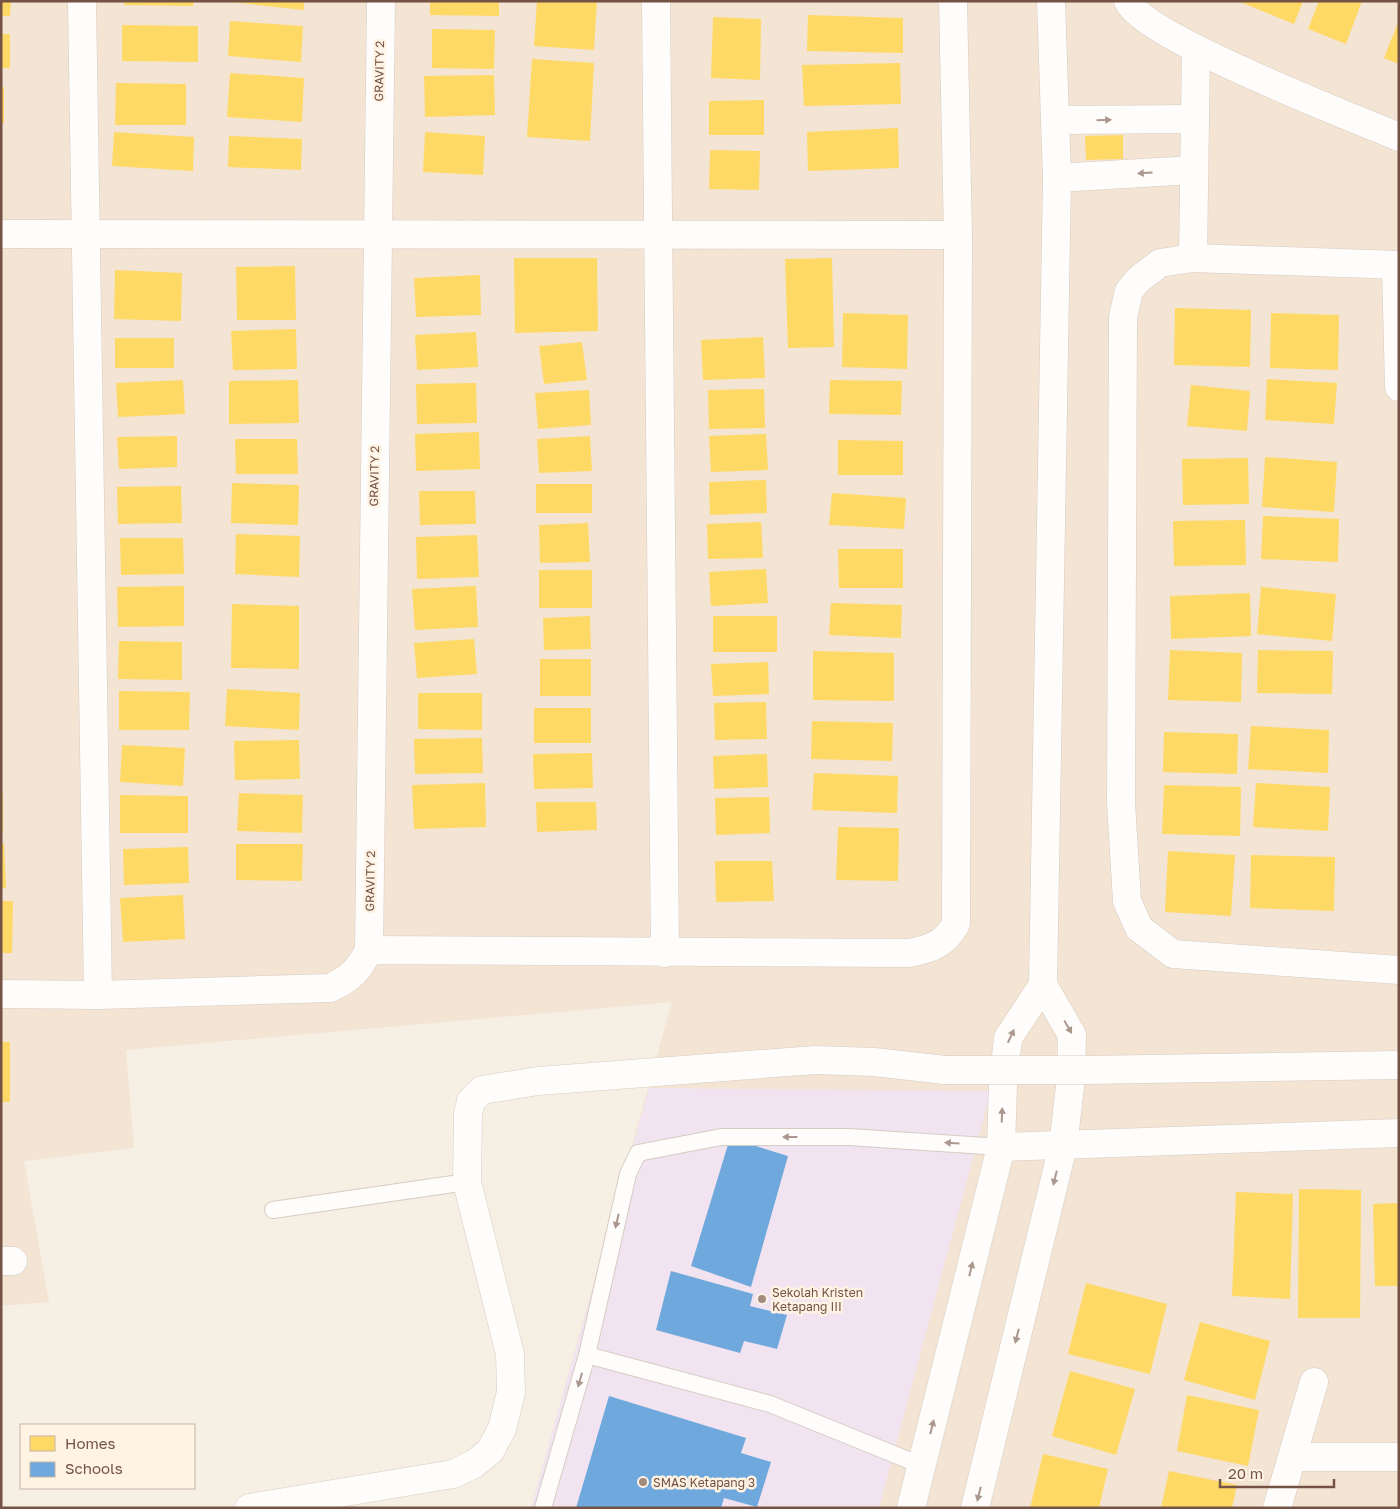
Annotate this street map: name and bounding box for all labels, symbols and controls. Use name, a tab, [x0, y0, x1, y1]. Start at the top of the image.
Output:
street label: GRAVITY 2	[371, 40, 387, 102]
one-way arrow	[1096, 116, 1112, 124]
one-way arrow	[1136, 169, 1152, 177]
street label: GRAVITY 2	[366, 445, 382, 507]
street label: GRAVITY 2	[362, 850, 378, 912]
one-way arrow	[1064, 1020, 1072, 1035]
one-way arrow	[1007, 1029, 1015, 1044]
one-way arrow	[998, 1107, 1006, 1123]
one-way arrow	[782, 1133, 798, 1141]
one-way arrow	[944, 1139, 960, 1147]
one-way arrow	[1051, 1170, 1059, 1185]
one-way arrow	[613, 1214, 621, 1229]
one-way arrow	[967, 1261, 975, 1276]
place label: Sekolah Kristen Ketapang III	[772, 1285, 863, 1314]
marker: Sekolah Kristen Ketapang III	[756, 1293, 768, 1305]
one-way arrow	[1013, 1328, 1021, 1343]
one-way arrow	[575, 1372, 583, 1387]
one-way arrow	[928, 1419, 936, 1434]
legend	[20, 1424, 195, 1489]
text: Homes	[65, 1434, 115, 1452]
scale bar	[1220, 1456, 1334, 1488]
text: Schools	[65, 1459, 123, 1477]
text: 20 m	[1228, 1464, 1263, 1482]
place label: SMAS Ketapang 3	[653, 1475, 755, 1490]
marker: SMAS Ketapang 3	[637, 1476, 649, 1488]
one-way arrow	[974, 1486, 982, 1501]

